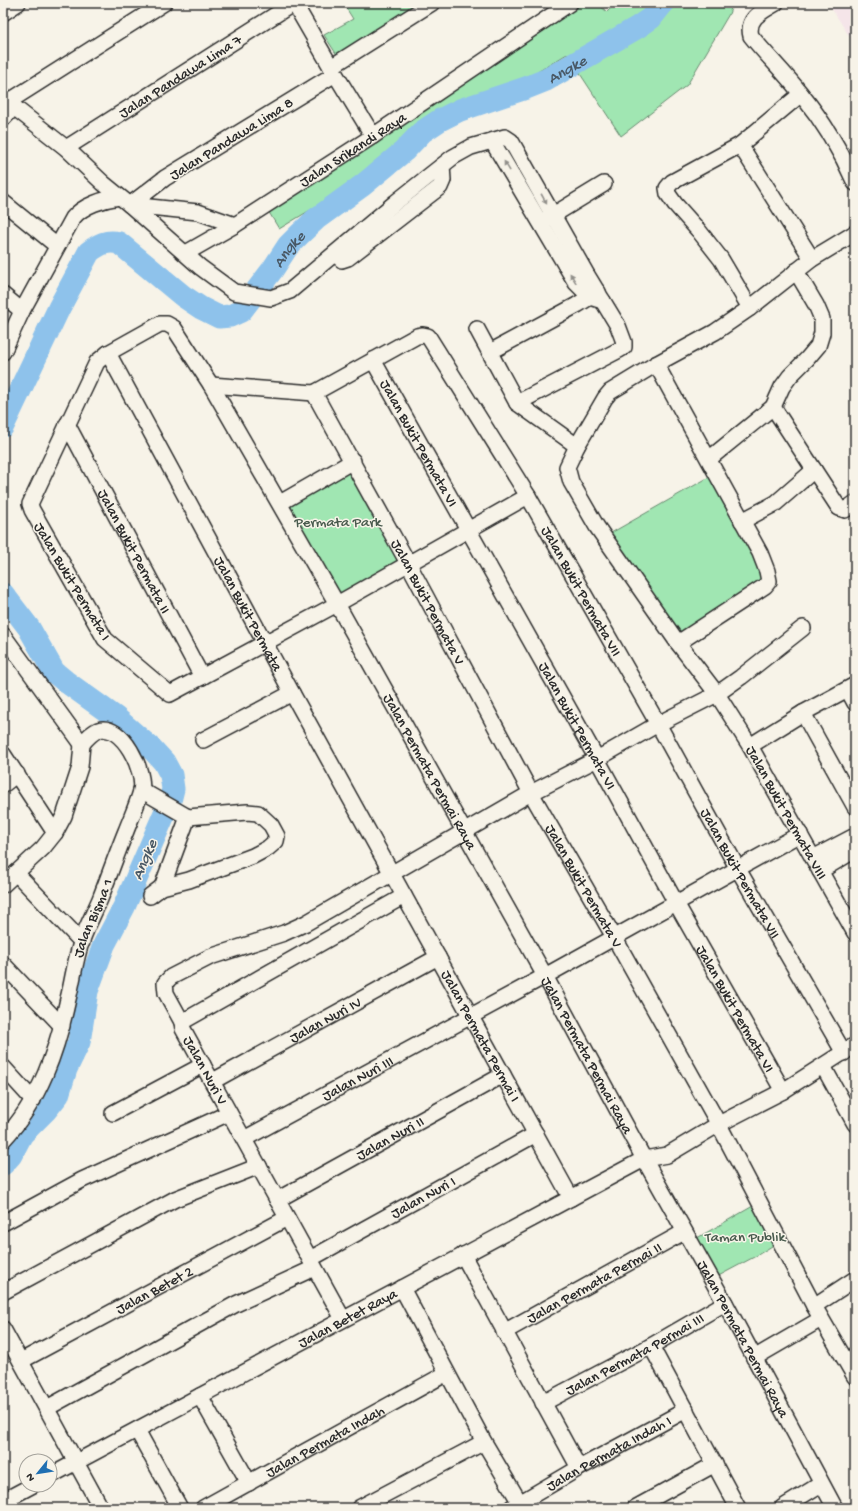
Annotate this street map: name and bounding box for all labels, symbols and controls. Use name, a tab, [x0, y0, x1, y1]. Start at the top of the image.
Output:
street label: Jalan Pandawa Lima 7	[116, 31, 247, 123]
water label: Angke	[545, 52, 592, 90]
street label: Jalan Pandawa Lima 8	[167, 94, 297, 185]
street label: Jalan Srikandi Raya	[297, 109, 411, 192]
one-way arrow	[503, 160, 510, 172]
one-way arrow	[540, 193, 547, 205]
water label: Angke	[271, 228, 311, 272]
one-way arrow	[570, 272, 577, 284]
street label: Jalan Bukit Permata VI	[375, 377, 461, 511]
street label: Jalan Bukit Permata II	[92, 487, 174, 617]
park label: Permata Park	[294, 514, 383, 532]
street label: Jalan Bukit Permata I	[29, 520, 114, 644]
street label: Jalan Bukit Permata VII	[536, 524, 625, 660]
street label: Jalan Bukit Permata V	[386, 537, 468, 668]
street label: Jalan Bukit Permata	[209, 554, 286, 675]
street label: Jalan Bukit Permata VI	[533, 659, 619, 793]
street label: Jalan Permata Permai Raya	[378, 691, 480, 854]
street label: Jalan Bukit Permata VIII	[741, 743, 830, 883]
street label: Jalan Bukit Permata VII	[695, 806, 783, 943]
street label: Jalan Bukit Permata V	[540, 822, 625, 952]
water label: Angke	[129, 837, 163, 883]
street label: Jalan Bisma 1	[70, 877, 118, 960]
street label: Jalan Bukit Permata VI	[691, 943, 777, 1076]
street label: Jalan Permata Permai I	[436, 968, 523, 1106]
street label: Jalan Permata Permai Raya	[536, 974, 636, 1138]
street label: Jalan Nuri IV	[287, 994, 365, 1048]
street label: Jalan Nuri V	[178, 1033, 231, 1109]
street label: Jalan Nuri III	[320, 1053, 397, 1106]
street label: Jalan Nuri II	[354, 1113, 428, 1165]
street label: Jalan Nuri I	[388, 1173, 459, 1223]
park label: Taman Publik	[704, 1229, 786, 1247]
street label: Jalan Permata Permai II	[524, 1239, 666, 1328]
street label: Jalan Permata Permai Raya	[692, 1258, 792, 1422]
street label: Jalan Betet 2	[113, 1263, 197, 1319]
street label: Jalan Betet Raya	[296, 1285, 401, 1353]
street label: Jalan Permata Permai III	[563, 1310, 708, 1400]
street label: Jalan Permata Indah	[263, 1402, 388, 1483]
street label: Jalan Permata Indah I	[544, 1413, 675, 1496]
north arrow	[18, 1453, 58, 1493]
text: N	[24, 1471, 38, 1483]

